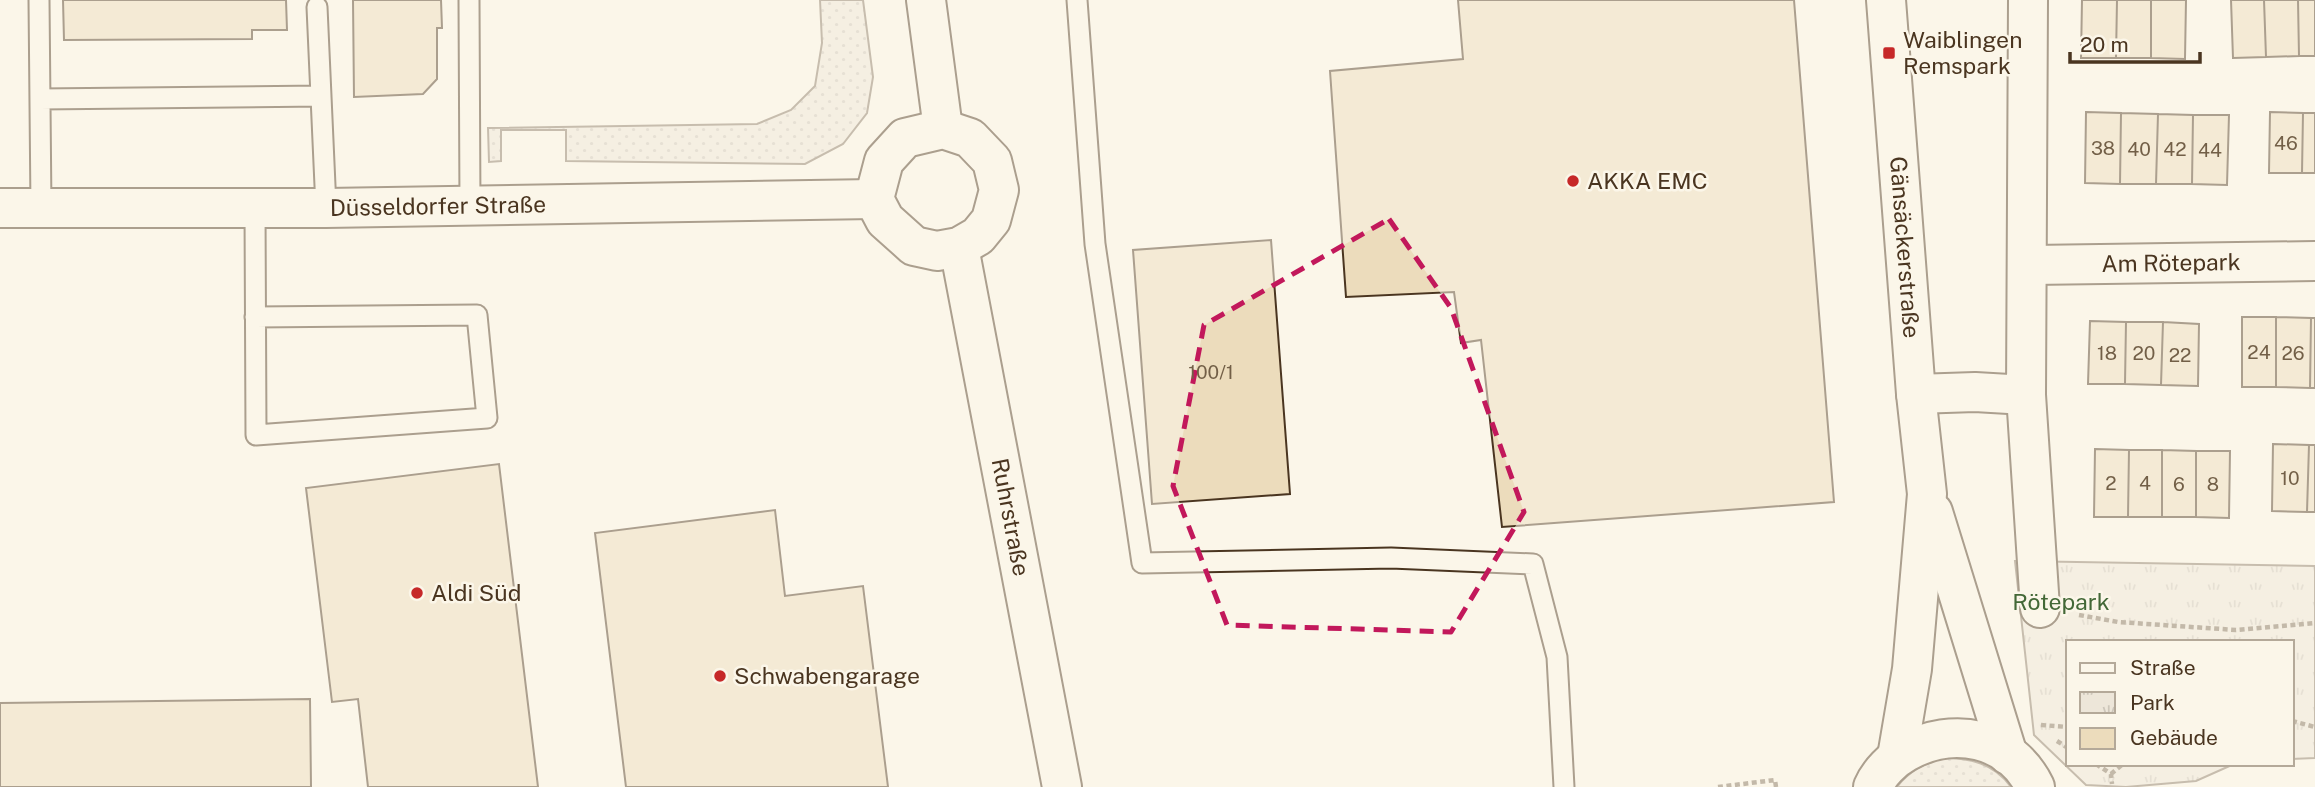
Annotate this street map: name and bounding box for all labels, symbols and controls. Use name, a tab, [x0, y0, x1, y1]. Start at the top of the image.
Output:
scale bar	[2070, 21, 2200, 65]
place label: Waiblingen Remspark	[1903, 26, 2022, 79]
text: 20 m	[2080, 32, 2129, 57]
marker: Waiblingen Remspark	[1881, 45, 1897, 61]
house number: 46	[2274, 132, 2298, 154]
house number: 38	[2091, 137, 2115, 159]
house number: 40	[2127, 138, 2151, 160]
house number: 42	[2163, 138, 2187, 160]
house number: 44	[2198, 139, 2222, 161]
street label: Gänsäckerstraße	[1885, 155, 1926, 339]
place label: AKKA EMC	[1587, 167, 1708, 194]
marker: AKKA EMC	[1565, 173, 1581, 189]
street label: Düsseldorfer Straße	[330, 190, 546, 221]
street label: Am Rötepark	[2101, 248, 2241, 277]
house number: 24	[2247, 341, 2271, 363]
house number: 18	[2097, 342, 2117, 364]
house number: 20	[2133, 342, 2155, 364]
house number: 26	[2281, 342, 2305, 364]
house number: 22	[2169, 344, 2191, 366]
house number: 100/1	[1188, 361, 1234, 383]
street label: Ruhrstraße	[987, 456, 1035, 578]
house number: 10	[2280, 467, 2300, 489]
house number: 2	[2105, 472, 2117, 494]
house number: 4	[2139, 472, 2151, 494]
house number: 6	[2173, 473, 2185, 495]
house number: 8	[2207, 473, 2219, 495]
place label: Aldi Süd	[431, 579, 521, 606]
marker: Aldi Süd	[409, 585, 425, 601]
park label: Rötepark	[2012, 588, 2110, 615]
legend	[2066, 640, 2294, 766]
text: Straße	[2130, 655, 2196, 680]
place label: Schwabengarage	[734, 662, 920, 689]
marker: Schwabengarage	[712, 668, 728, 684]
text: Park	[2130, 690, 2175, 715]
text: Gebäude	[2130, 725, 2218, 750]

